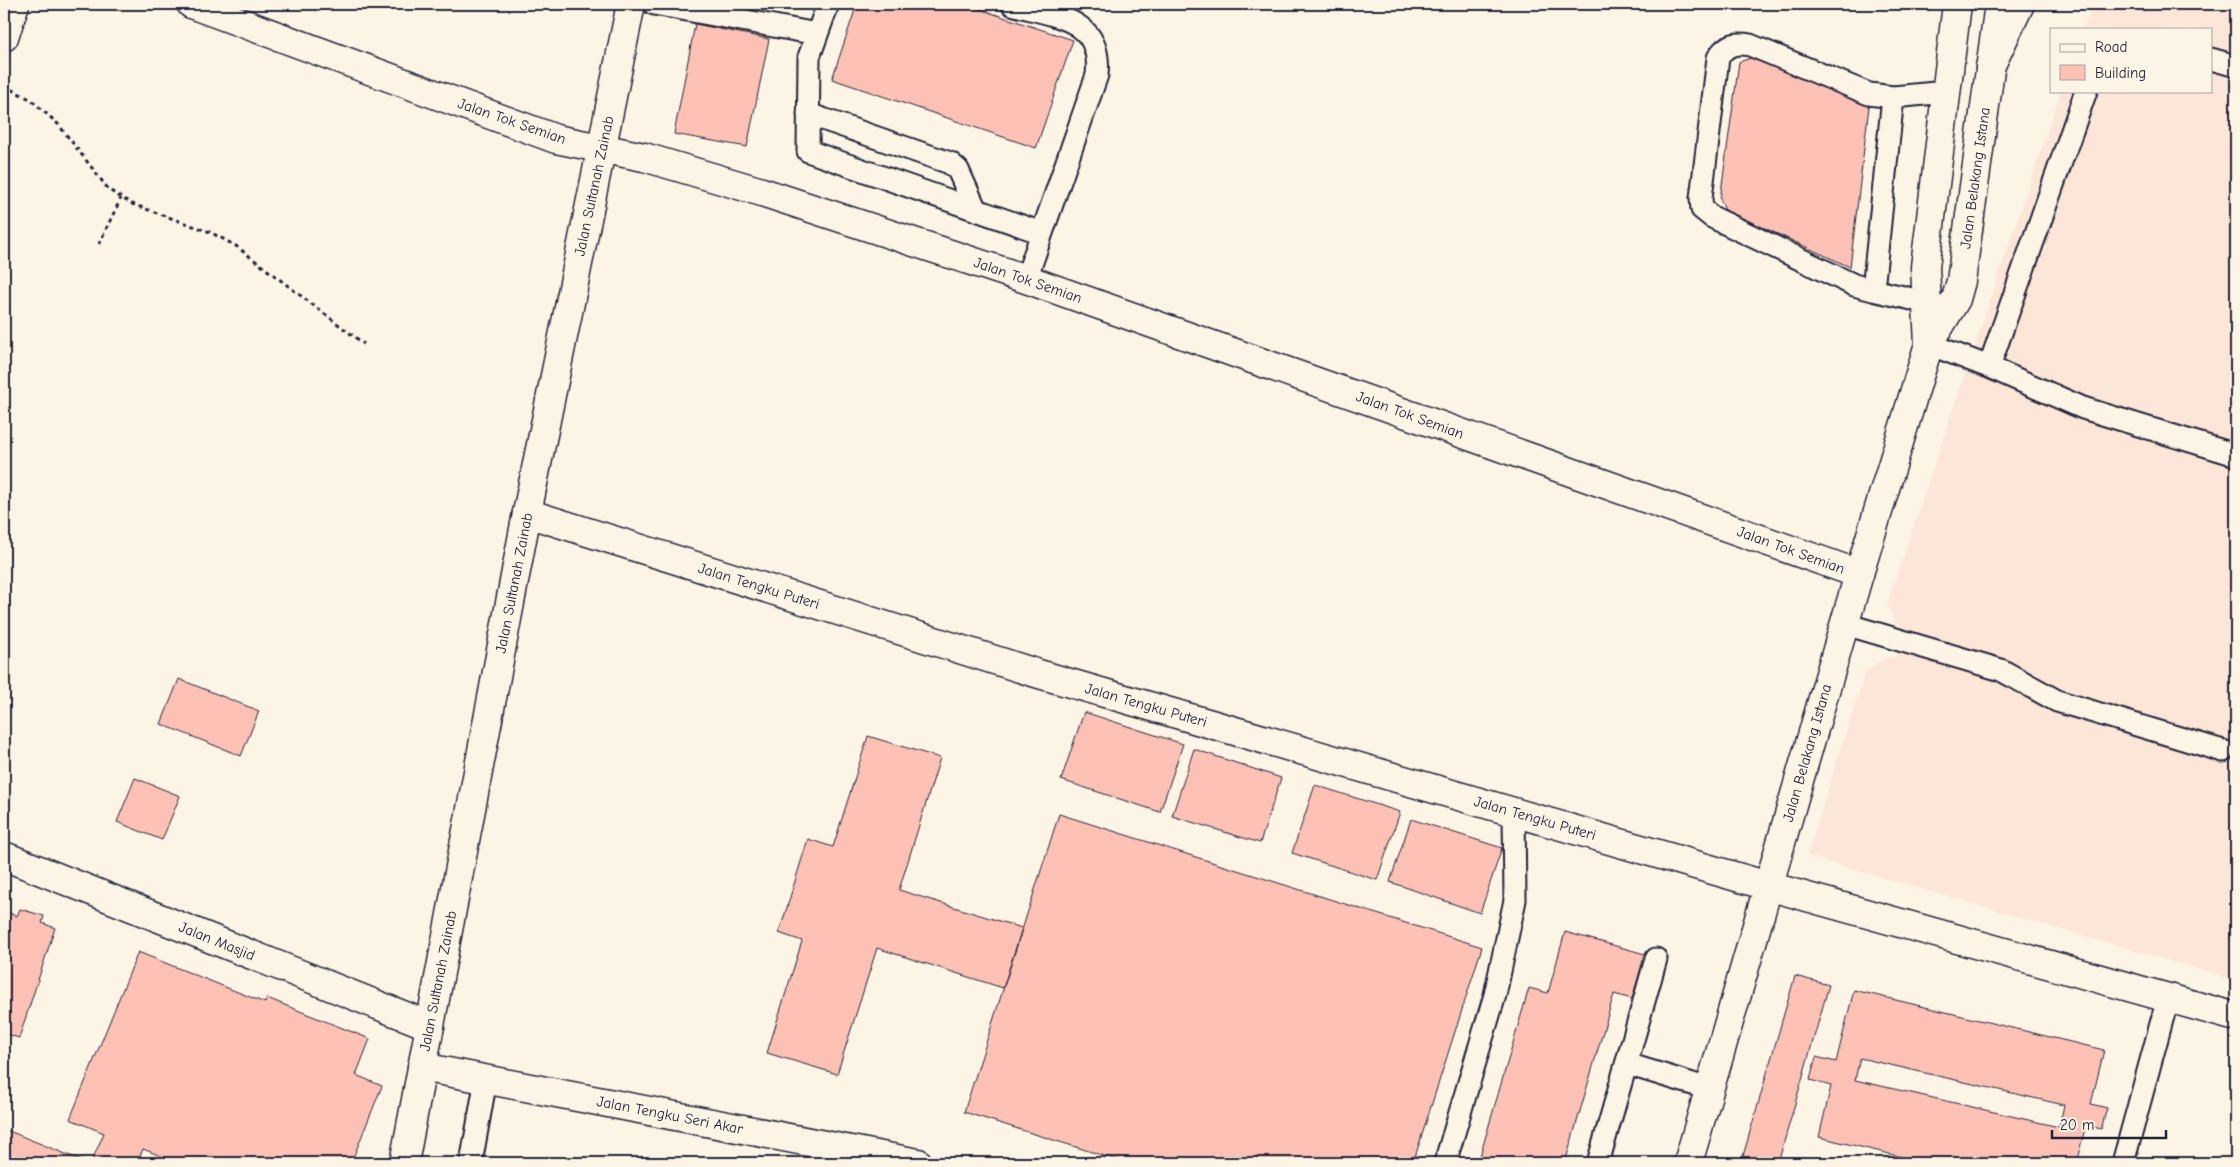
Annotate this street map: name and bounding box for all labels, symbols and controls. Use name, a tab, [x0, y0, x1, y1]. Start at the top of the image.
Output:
legend	[2050, 28, 2212, 92]
text: Road	[2095, 38, 2127, 56]
text: Building	[2095, 64, 2146, 82]
street label: Jalan Tok Semian	[456, 94, 568, 148]
street label: Jalan Belakang Istana	[1956, 106, 1994, 250]
street label: Jalan Sultanah Zainab	[570, 114, 618, 258]
street label: Jalan Tok Semian	[972, 253, 1084, 307]
street label: Jalan Tok Semian	[1354, 387, 1466, 443]
street label: Jalan Sultanah Zainab	[492, 511, 536, 655]
street label: Jalan Tok Semian	[1735, 522, 1847, 578]
street label: Jalan Tengku Puteri	[696, 559, 822, 613]
street label: Jalan Tengku Puteri	[1083, 679, 1209, 731]
street label: Jalan Belakang Istana	[1779, 682, 1835, 824]
street label: Jalan Tengku Puteri	[1472, 792, 1598, 844]
street label: Jalan Sultanah Zainab	[416, 909, 460, 1053]
street label: Jalan Masjid	[176, 918, 258, 964]
street label: Jalan Tengku Seri Akar	[595, 1092, 745, 1138]
scale bar	[2052, 1107, 2166, 1139]
text: 20 m	[2060, 1116, 2094, 1134]

